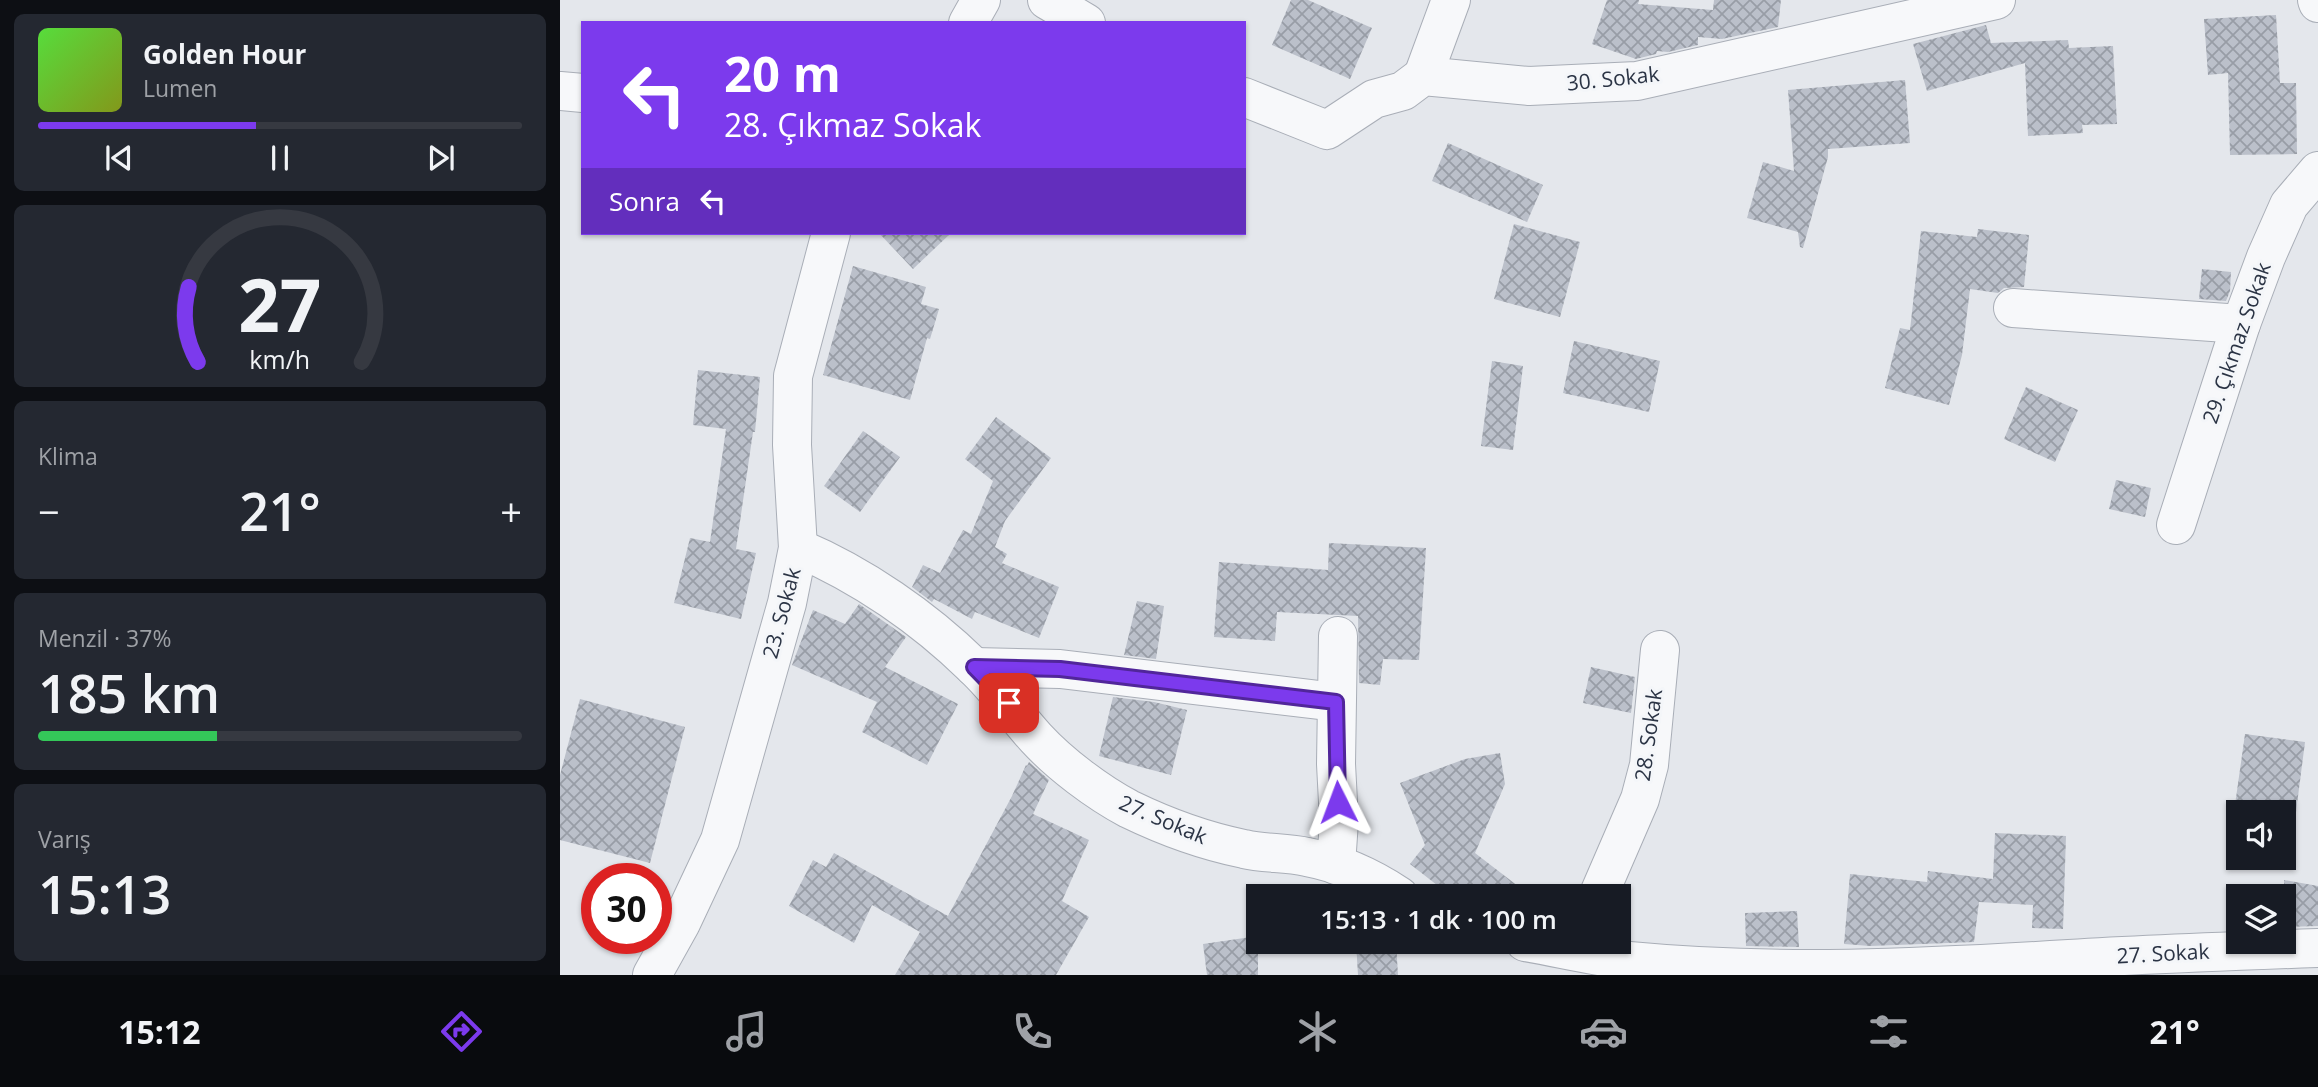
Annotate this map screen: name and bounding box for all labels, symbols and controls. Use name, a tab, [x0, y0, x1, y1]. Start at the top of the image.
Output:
text: Golden Hour	[143, 36, 306, 72]
text: 20 m	[724, 40, 841, 106]
icon: left	[609, 49, 700, 140]
street label: 30. Sokak	[1565, 59, 1661, 97]
text: Lumen	[143, 72, 217, 104]
text: 28. Çıkmaz Sokak	[724, 103, 981, 146]
icon: previous	[100, 139, 138, 177]
icon: pause	[261, 139, 299, 177]
icon: next	[422, 139, 460, 177]
icon: left	[694, 182, 732, 220]
text: Sonra	[609, 183, 680, 219]
text: 27	[238, 255, 322, 354]
street label: 29. Çıkmaz Sokak	[2195, 258, 2277, 427]
text: km/h	[250, 342, 310, 376]
text: Klima	[38, 440, 98, 472]
text: 21°	[239, 475, 321, 546]
text: −	[38, 485, 60, 537]
text: +	[500, 485, 522, 537]
street label: 23. Sokak	[755, 564, 807, 661]
text: Menzil · 37%	[38, 622, 171, 654]
text: 185 km	[38, 657, 220, 728]
pin	[979, 673, 1039, 733]
icon: arrive	[990, 684, 1028, 722]
street label: 28. Sokak	[1628, 687, 1668, 783]
position arrow	[1301, 765, 1375, 839]
street label: 27. Sokak	[1115, 788, 1212, 850]
map controls	[2226, 800, 2296, 954]
button: sound	[2226, 800, 2296, 870]
text: Varış	[38, 823, 91, 855]
text: 15:13	[38, 858, 171, 929]
speed limit sign: 30	[581, 863, 672, 954]
button: layers	[2226, 884, 2296, 954]
text: 15:13 · 1 dk · 100 m	[1320, 901, 1557, 937]
street label: 27. Sokak	[2116, 937, 2210, 969]
icon: directions	[437, 1007, 486, 1056]
icon: music	[722, 1007, 771, 1056]
icon: phone	[1008, 1007, 1057, 1056]
icon: climate	[1293, 1007, 1342, 1056]
icon: car	[1579, 1007, 1628, 1056]
icon: filters	[1864, 1007, 1913, 1056]
text: 15:12	[118, 1010, 201, 1053]
text: 21°	[2149, 1010, 2200, 1053]

